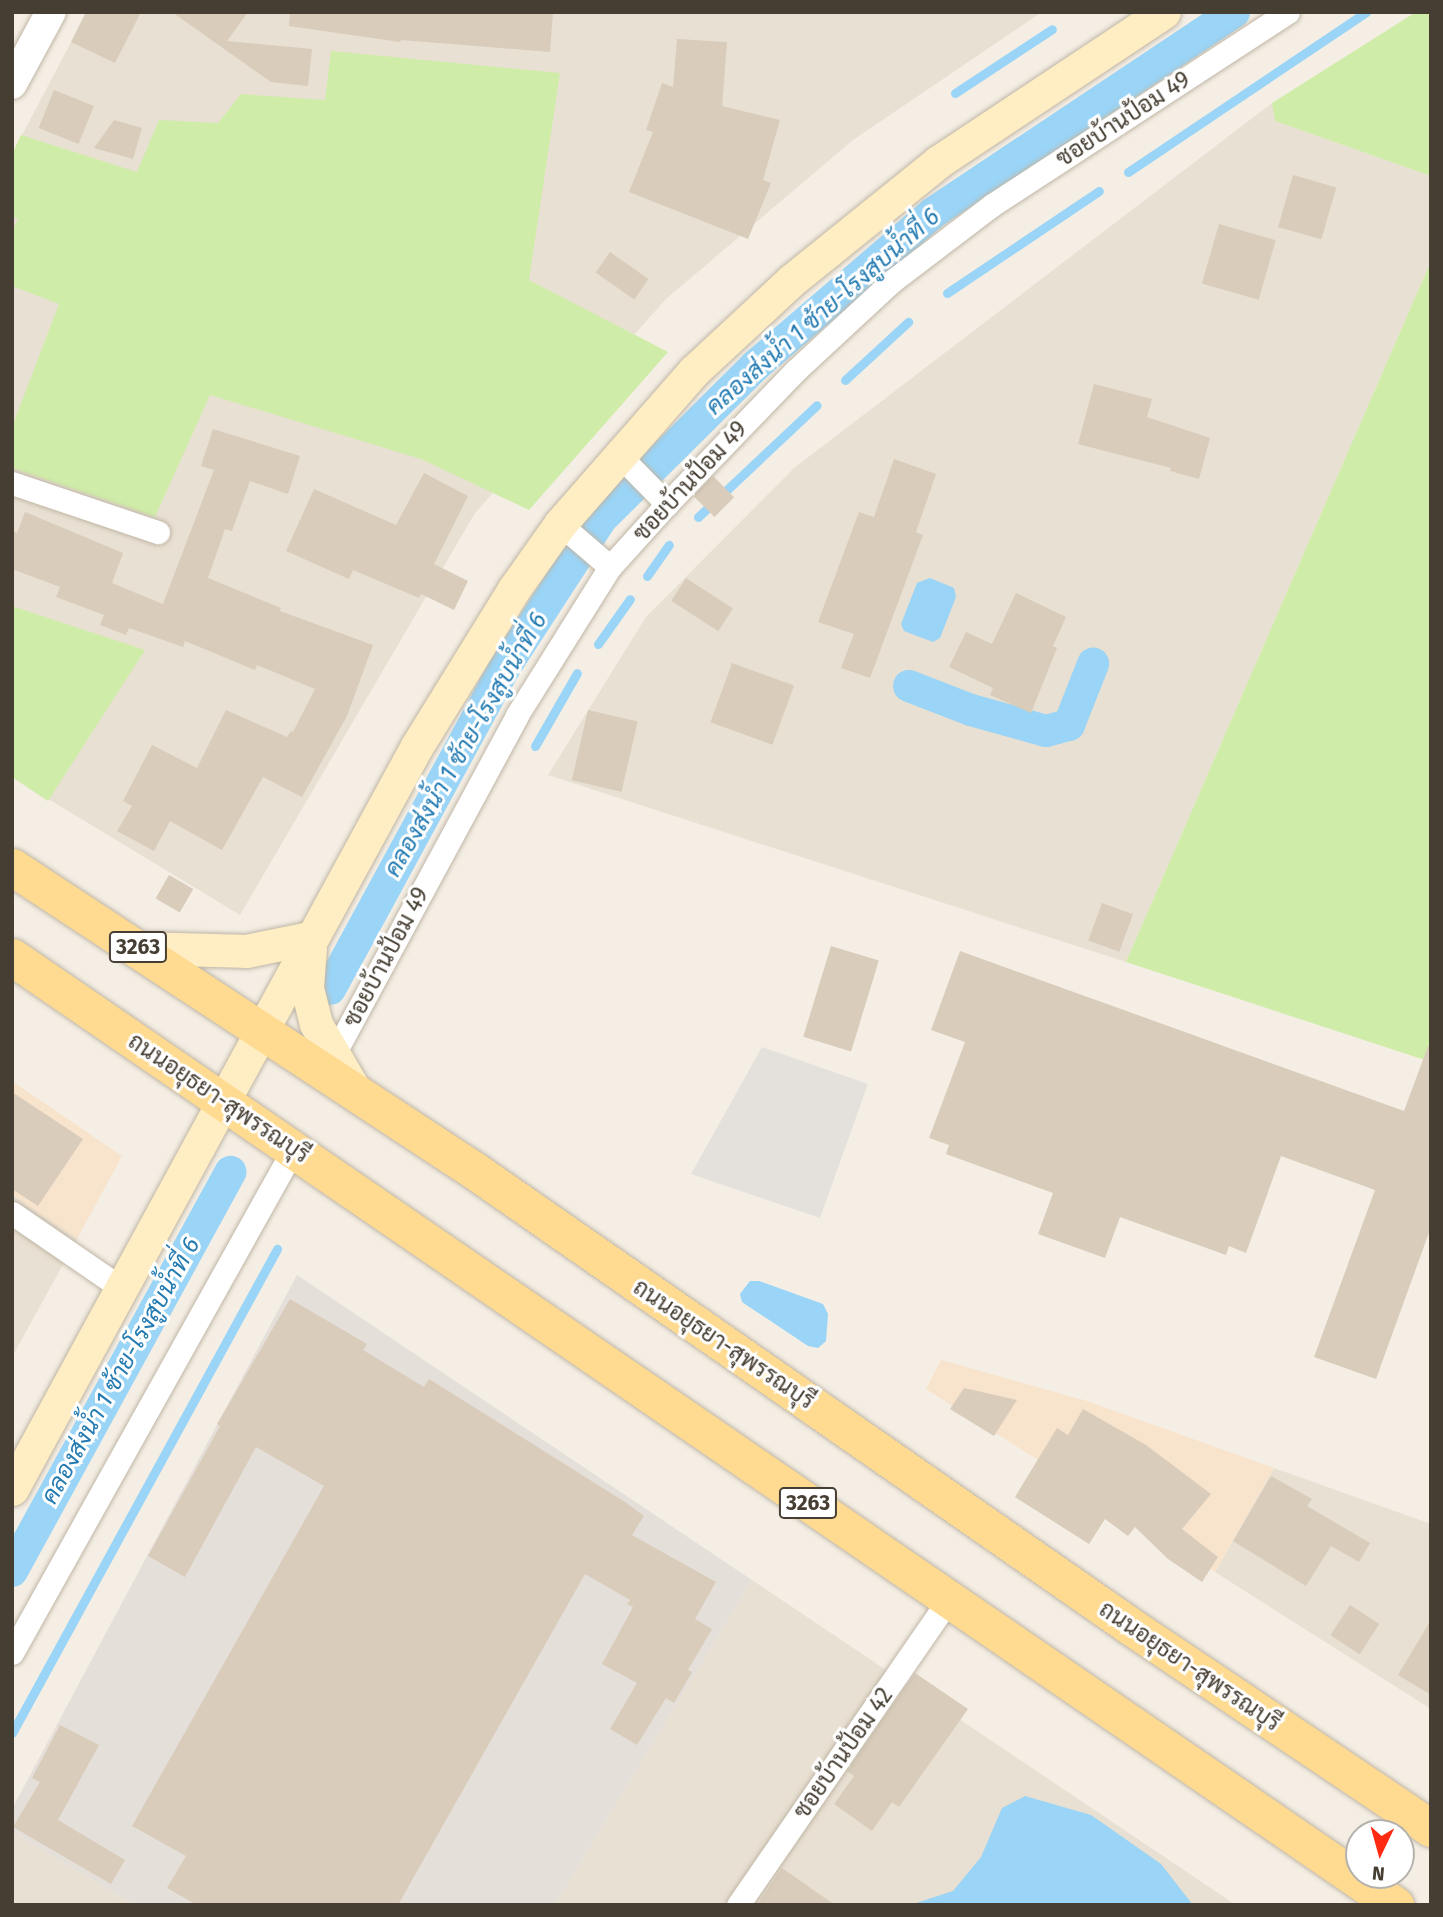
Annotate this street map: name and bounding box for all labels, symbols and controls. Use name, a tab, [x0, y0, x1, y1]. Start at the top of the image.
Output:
street label: ซอยบ้านป้อม 49	[1051, 65, 1195, 173]
water label: คลองส่งน้ำ 1 ซ้าย-โรงสูบน้ำที่ 6	[700, 203, 946, 421]
street label: ซอยบ้านป้อม 49	[627, 415, 753, 547]
water label: คลองส่งน้ำ 1 ซ้าย-โรงสูบน้ำที่ 6	[379, 608, 553, 882]
street label: ซอยบ้านป้อม 49	[338, 882, 434, 1032]
road number: 3263	[108, 930, 168, 964]
street label: ถนนอยุธยา-สุพรรณบุรี	[123, 1027, 315, 1169]
water label: คลองส่งน้ำ 1 ซ้าย-โรงสูบน้ำที่ 6	[36, 1233, 206, 1509]
street label: ถนนอยุธยา-สุพรรณบุรี	[628, 1273, 820, 1415]
road number: 3263	[778, 1486, 838, 1520]
street label: ถนนอยุธยา-สุพรรณบุรี	[1094, 1595, 1286, 1737]
street label: ซอยบ้านป้อม 42	[788, 1682, 898, 1824]
north arrow	[1345, 1819, 1415, 1889]
text: N	[1371, 1861, 1386, 1885]

